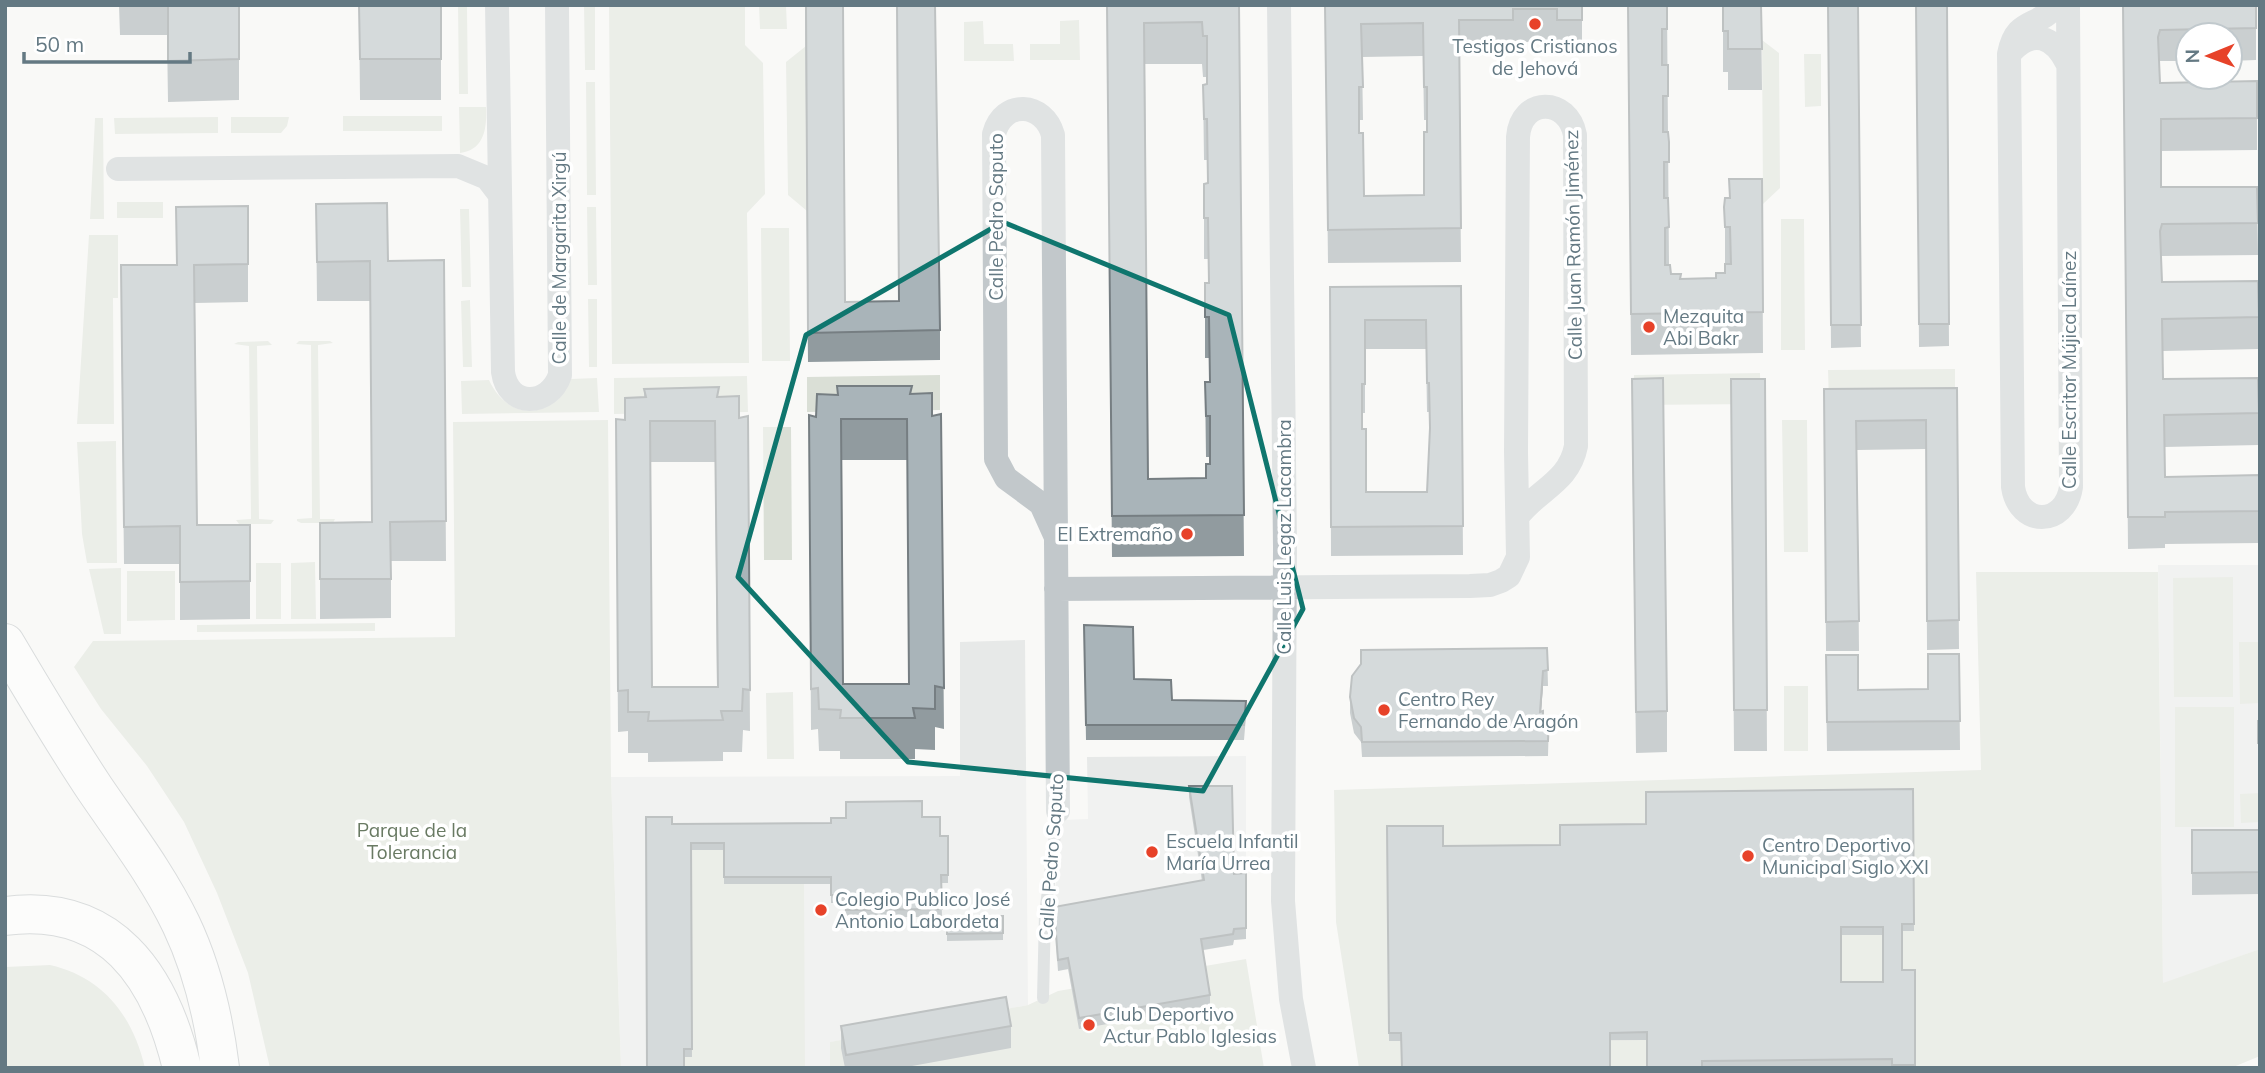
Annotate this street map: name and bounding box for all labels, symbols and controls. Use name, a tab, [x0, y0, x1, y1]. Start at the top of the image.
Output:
marker: Testigos Cristianos de Jehová	[1527, 16, 1543, 32]
scale bar	[24, 21, 191, 65]
north arrow	[2174, 21, 2244, 91]
text: 50 m	[35, 31, 84, 57]
place label: Testigos Cristianos de Jehová	[1452, 34, 1618, 80]
text: N	[2180, 49, 2204, 64]
street label: Calle Juan Ramón Jiménez	[1559, 130, 1587, 360]
street label: Calle Pedro Saputo	[984, 133, 1008, 301]
street label: Calle de Margarita Xirgú	[547, 152, 571, 365]
street label: Calle Escritor Mújica Laínez	[2057, 251, 2081, 489]
place label: Mezquita Abi Bakr	[1663, 304, 1744, 350]
marker: Mezquita Abi Bakr	[1641, 319, 1657, 335]
street label: Calle Luis Legaz Lacambra	[1272, 419, 1296, 655]
place label: El Extremaño	[1057, 522, 1173, 546]
marker: El Extremaño	[1179, 526, 1195, 542]
place label: Centro Rey Fernando de Aragón	[1398, 687, 1579, 733]
marker: Centro Rey Fernando de Aragón	[1376, 702, 1392, 718]
street label: Calle Pedro Saputo	[1033, 773, 1069, 941]
park label: Parque de la Tolerancia	[357, 818, 467, 864]
place label: Escuela Infantil María Urrea	[1166, 829, 1299, 875]
place label: Centro Deportivo Municipal Siglo XXI	[1762, 833, 1929, 879]
marker: Escuela Infantil María Urrea	[1144, 844, 1160, 860]
marker: Centro Deportivo Municipal Siglo XXI	[1740, 848, 1756, 864]
place label: Colegio Publico José Antonio Labordeta	[835, 887, 1010, 933]
marker: Colegio Publico José Antonio Labordeta	[813, 902, 829, 918]
place label: Club Deportivo Actur Pablo Iglesias	[1103, 1002, 1277, 1048]
marker: Club Deportivo Actur Pablo Iglesias	[1081, 1017, 1097, 1033]

